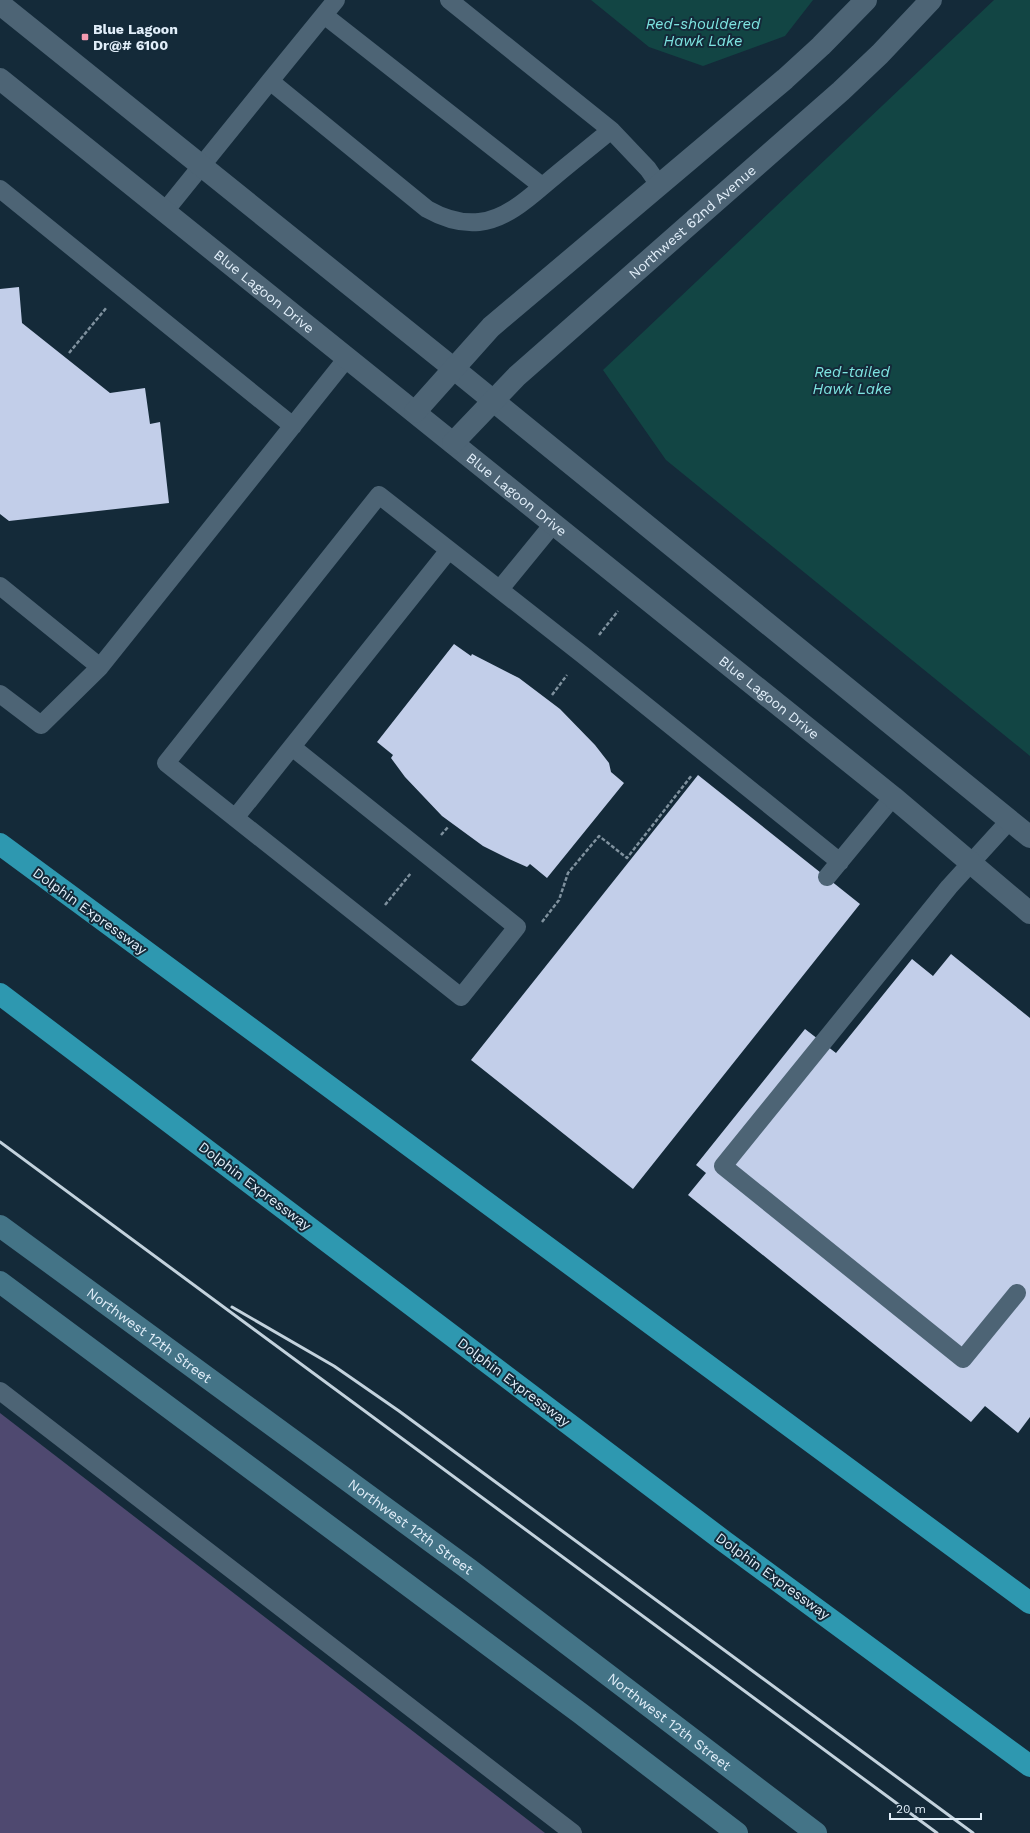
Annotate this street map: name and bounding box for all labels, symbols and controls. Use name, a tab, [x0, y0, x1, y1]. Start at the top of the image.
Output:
water label: Red-shouldered Hawk Lake	[646, 15, 761, 50]
place label: Blue Lagoon Dr@# 6100	[93, 21, 178, 53]
marker: Blue Lagoon Dr@# 6100	[80, 32, 90, 42]
street label: Northwest 62nd Avenue	[625, 162, 759, 282]
street label: Blue Lagoon Drive	[211, 246, 317, 336]
water label: Red-tailed Hawk Lake	[813, 363, 891, 398]
street label: Blue Lagoon Drive	[463, 449, 570, 539]
street label: Blue Lagoon Drive	[716, 652, 822, 742]
street label: Dolphin Expressway	[30, 864, 151, 958]
street label: Dolphin Expressway	[196, 1138, 315, 1234]
street label: Northwest 12th Street	[84, 1284, 215, 1386]
street label: Dolphin Expressway	[455, 1334, 574, 1430]
street label: Northwest 12th Street	[345, 1476, 476, 1578]
street label: Dolphin Expressway	[713, 1529, 834, 1623]
street label: Northwest 12th Street	[605, 1670, 734, 1774]
scale bar	[890, 1795, 981, 1821]
text: 20 m	[896, 1802, 926, 1816]

